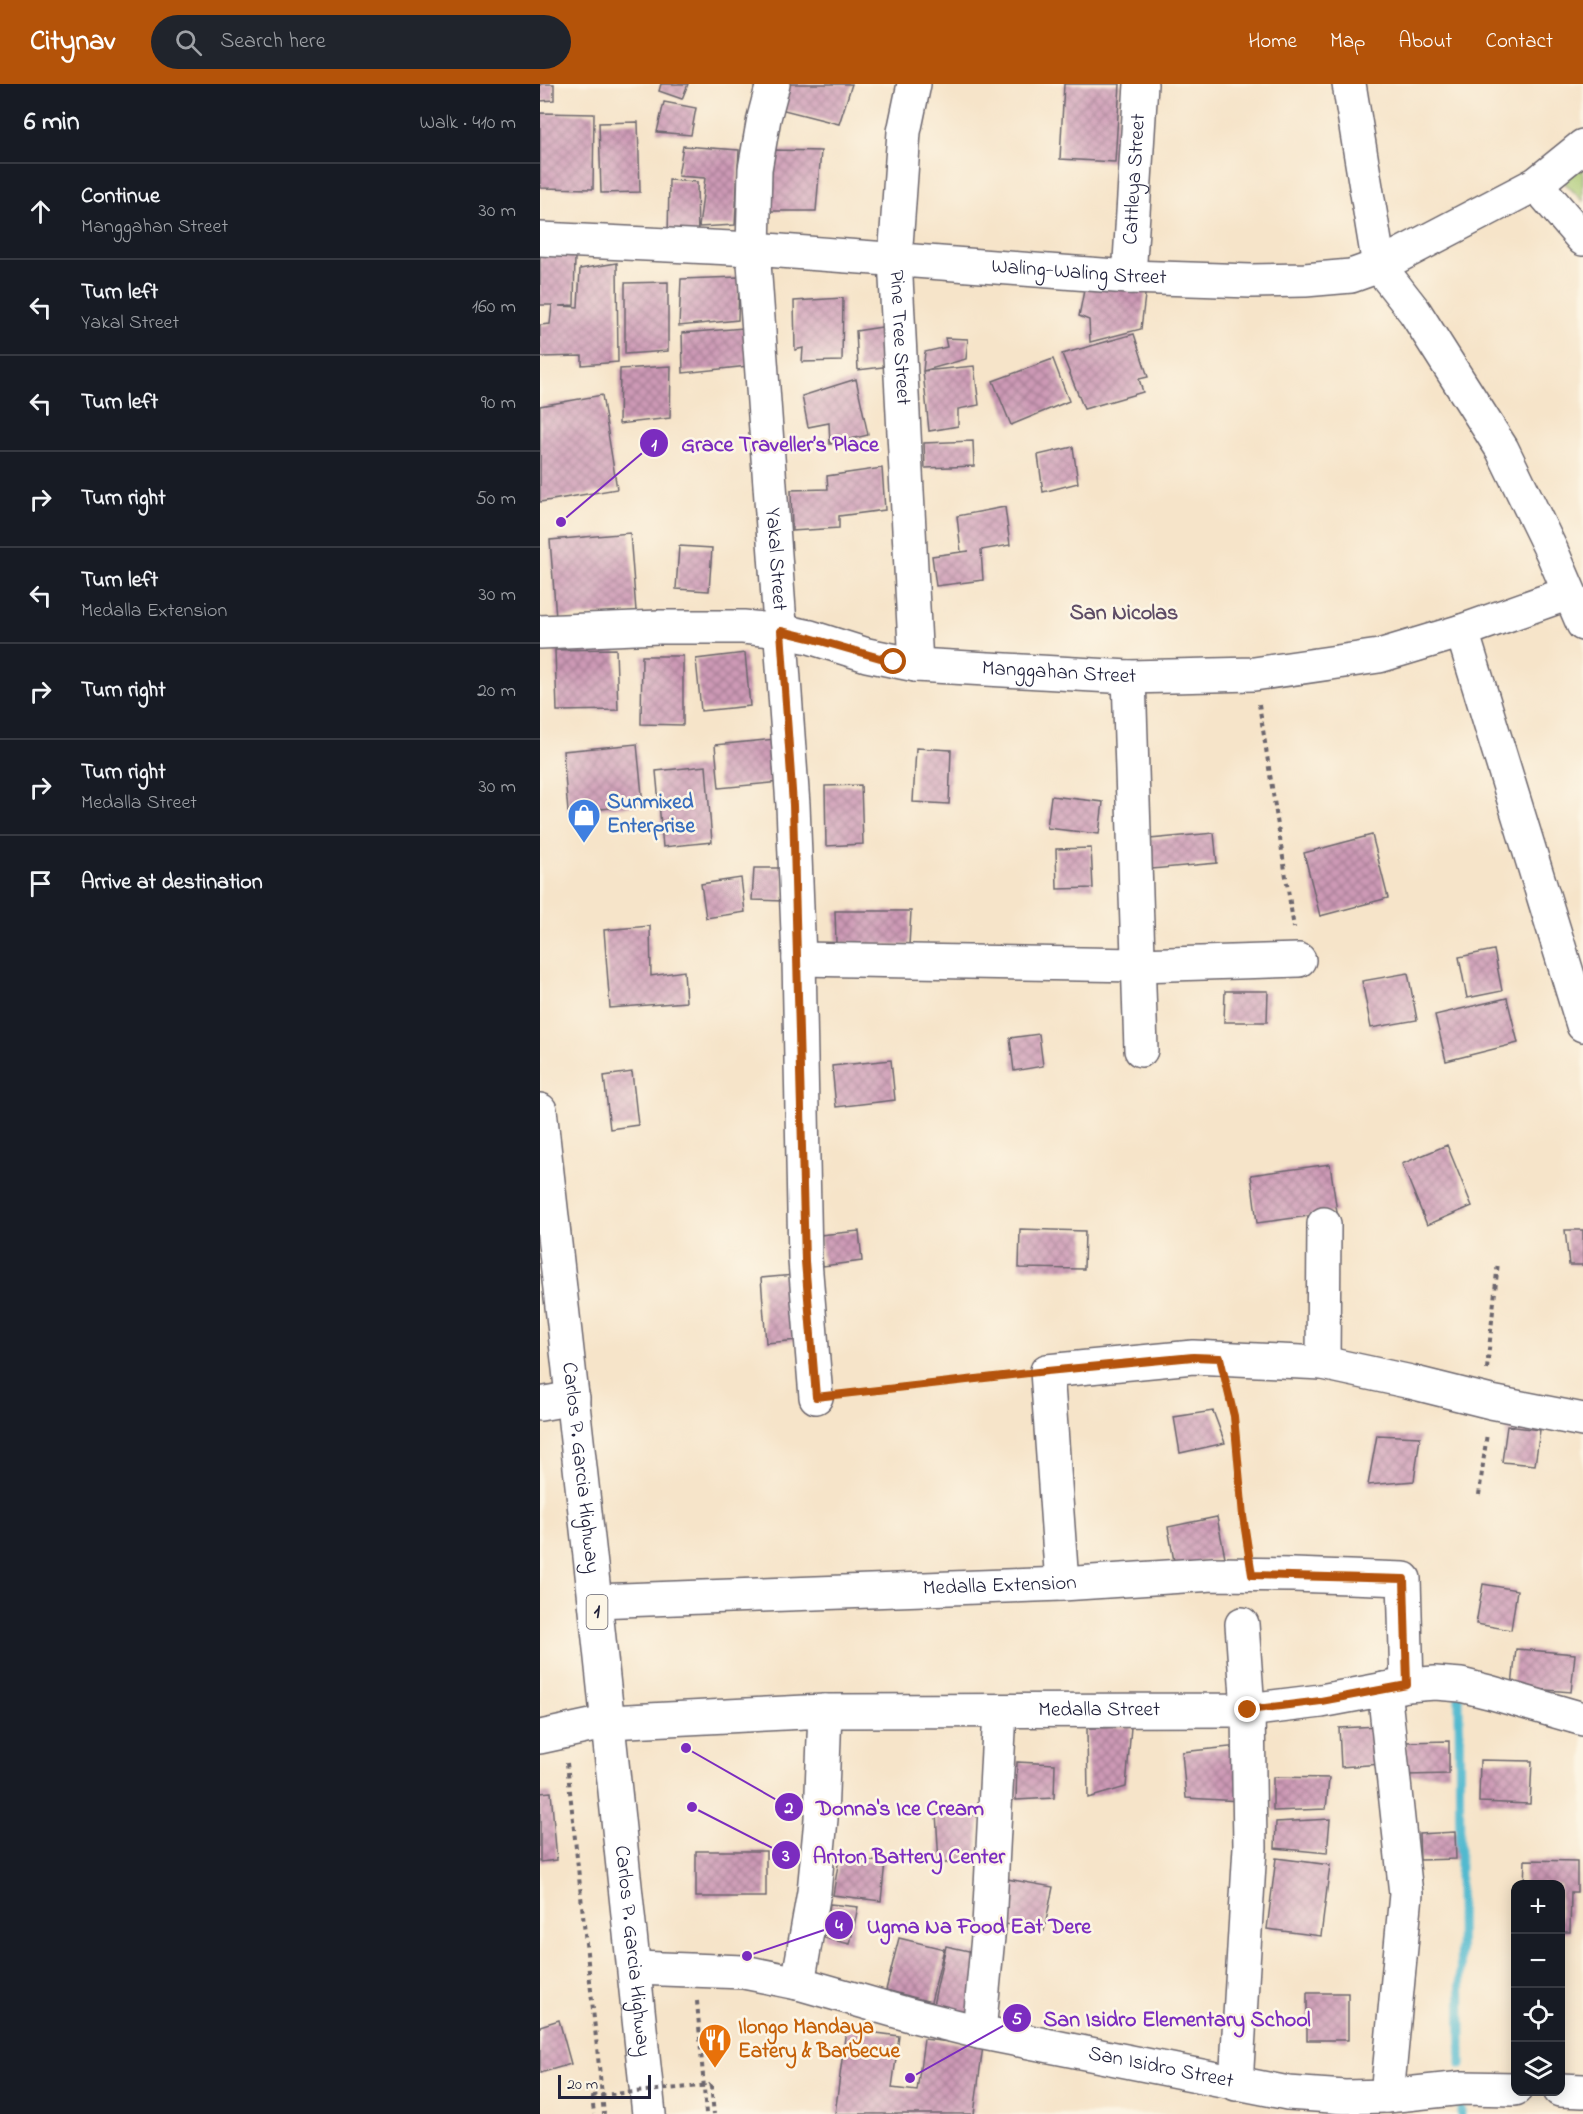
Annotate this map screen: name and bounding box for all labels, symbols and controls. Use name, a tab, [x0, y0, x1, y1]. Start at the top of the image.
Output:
search box	[151, 15, 571, 69]
text: Citynav	[30, 22, 115, 63]
icon: search	[172, 26, 205, 59]
text: Search here	[220, 26, 326, 58]
text: Home	[1248, 27, 1297, 57]
text: Map	[1330, 27, 1365, 57]
text: About	[1398, 27, 1452, 57]
text: Contact	[1485, 27, 1553, 57]
text: 6 min	[24, 104, 80, 142]
text: Walk · 410 m	[420, 109, 516, 138]
street label: Cattleya Street	[1116, 113, 1154, 246]
text: Continue	[81, 181, 160, 213]
icon: ahead	[24, 195, 57, 228]
text: 30 m	[479, 197, 516, 226]
text: Manggahan Street	[81, 213, 228, 242]
street label: Waling-Waling Street	[990, 252, 1167, 293]
street label: Pine Tree Street	[881, 269, 918, 406]
text: Turn left	[81, 277, 158, 309]
icon: left	[24, 291, 57, 324]
text: 160 m	[472, 293, 516, 322]
text: Yakal Street	[81, 309, 179, 338]
icon: left	[24, 387, 57, 420]
text: Turn left	[81, 387, 158, 419]
text: 90 m	[481, 389, 516, 418]
callout: Grace Traveller’s Place	[639, 423, 891, 463]
text: Grace Traveller’s Place	[681, 430, 880, 462]
text: 1	[651, 433, 657, 459]
icon: right	[24, 483, 57, 516]
text: Turn right	[81, 483, 166, 515]
text: 50 m	[475, 485, 516, 514]
street label: Yakal Street	[757, 507, 794, 612]
text: Turn left	[81, 565, 158, 597]
icon: left	[24, 579, 57, 612]
text: 30 m	[479, 581, 516, 610]
text: Medalla Extension	[81, 597, 227, 626]
district label: San Nicolas	[1070, 598, 1178, 630]
route start	[880, 648, 906, 674]
street label: Manggahan Street	[981, 654, 1137, 692]
icon: right	[24, 675, 57, 708]
text: Turn right	[81, 675, 166, 707]
text: 20 m	[477, 677, 516, 706]
text: Turn right	[81, 757, 166, 789]
icon: right	[24, 771, 57, 804]
text: 30 m	[479, 773, 516, 802]
place label: Sunmixed Enterprise	[607, 788, 695, 842]
text: Medalla Street	[81, 789, 197, 818]
shop icon: Sunmixed Enterprise	[566, 797, 602, 844]
icon: arrive	[24, 867, 57, 900]
text: Arrive at destination	[81, 867, 263, 899]
street label: Carlos P. Garcia Highway	[553, 1361, 607, 1575]
street label: Medalla Extension	[922, 1568, 1078, 1604]
road number: 1	[586, 1595, 608, 1629]
street label: Medalla Street	[1038, 1695, 1160, 1725]
route end	[1234, 1696, 1260, 1722]
callout: Donna's Ice Cream	[774, 1787, 996, 1827]
text: Donna's Ice Cream	[815, 1794, 984, 1826]
text: 2	[784, 1796, 794, 1822]
callout: Anton Battery Center	[771, 1835, 1017, 1875]
text: Anton Battery Center	[813, 1842, 1006, 1875]
street label: Carlos P. Garcia Highway	[606, 1844, 658, 2058]
text: 3	[781, 1844, 790, 1870]
map controls	[1511, 1880, 1565, 2096]
button: +	[1511, 1880, 1565, 1934]
callout: Ugma Na Food Eat Dere	[824, 1905, 1103, 1945]
text: Ugma Na Food Eat Dere	[867, 1912, 1092, 1945]
text: 4	[835, 1914, 843, 1940]
button: −	[1511, 1934, 1565, 1988]
button: locate	[1511, 1988, 1565, 2042]
callout: San Isidro Elementary School	[1002, 1998, 1323, 2038]
text: San Isidro Elementary School	[1043, 2005, 1311, 2038]
text: 5	[1012, 2007, 1023, 2033]
place label: Ilongo Mandaya Eatery & Barbecue	[738, 2013, 901, 2069]
restaurant icon: Ilongo Mandaya Eatery & Barbecue	[697, 2022, 733, 2069]
street label: San Isidro Street	[1086, 2039, 1236, 2097]
button: layers	[1511, 2042, 1565, 2096]
scale bar	[558, 2072, 651, 2100]
text: 20 m	[567, 2073, 598, 2097]

